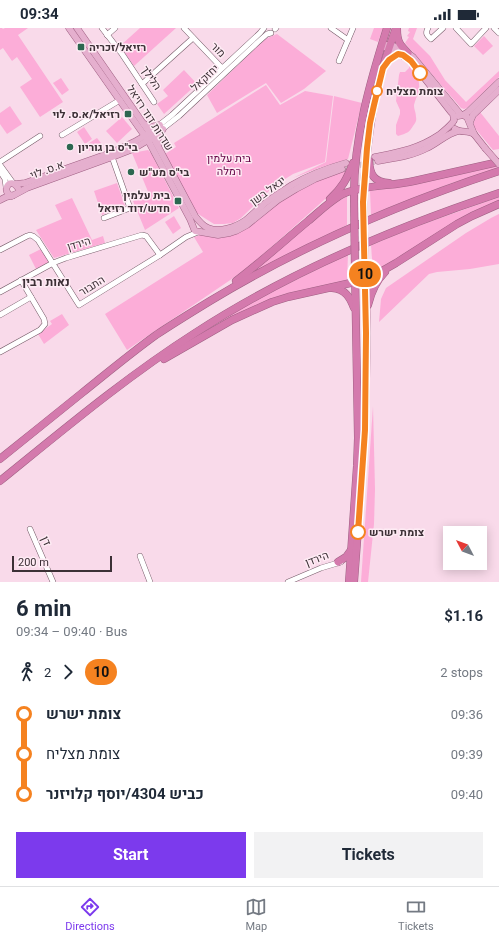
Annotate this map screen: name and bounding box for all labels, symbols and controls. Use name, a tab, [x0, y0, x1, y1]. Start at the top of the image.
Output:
text: 09:34	[20, 5, 59, 23]
street label: מור	[208, 40, 228, 60]
place label: רזיאל/זכריה	[89, 41, 146, 54]
marker: רזיאל/זכריה	[76, 42, 86, 52]
street label: יחזקאל	[188, 62, 222, 94]
street label: הלילך	[138, 63, 164, 93]
unlabelled marker	[412, 65, 428, 81]
street label: שדרות דוד רזיאל	[124, 83, 176, 153]
marker: צומת מצליח	[371, 85, 383, 97]
place label: צומת מצליח	[386, 85, 444, 98]
place label: רזיאל/א.ס. לוי	[52, 108, 120, 121]
marker: רזיאל/א.ס. לוי	[123, 109, 133, 119]
place label: בי"ס בן גוריון	[78, 141, 138, 154]
marker: בי"ס בן גוריון	[65, 142, 75, 152]
park label: בית עלמין רמלה	[207, 152, 251, 178]
street label: א.ס. לוי	[28, 158, 66, 182]
place label: בי"ס מע"ש	[139, 166, 189, 179]
marker: בי"ס מע"ש	[126, 167, 136, 177]
street label: יגאל בשן	[248, 174, 288, 208]
place label: בית עלמין חדש/דוד רזיאל	[98, 189, 170, 215]
marker: בית עלמין חדש/דוד רזיאל	[173, 196, 183, 206]
street label: הירדן	[66, 234, 92, 254]
line badge: 10	[347, 261, 383, 287]
text: 10	[357, 266, 373, 282]
street label: התבור	[77, 273, 107, 299]
district label: נאות רבין	[22, 275, 70, 289]
marker: צומת ישרש	[350, 524, 366, 540]
place label: צומת ישרש	[369, 526, 425, 539]
north arrow	[443, 526, 487, 570]
map controls	[443, 526, 487, 570]
street label: דן	[38, 534, 54, 548]
street label: הירדן	[303, 549, 331, 569]
scale bar	[12, 554, 112, 573]
text: 200 m	[18, 556, 49, 569]
text: 6 min	[16, 596, 71, 621]
text: $1.16	[444, 607, 483, 625]
text: 09:34 – 09:40 · Bus	[16, 624, 128, 639]
icon: walk	[16, 661, 38, 683]
icon: forward	[57, 661, 79, 683]
text: 10	[93, 664, 109, 680]
text: 2	[44, 665, 51, 680]
text: 2 stops	[440, 665, 483, 680]
text: צומת ישרש	[46, 705, 121, 723]
text: 09:36	[451, 707, 483, 722]
text: צומת מצליח	[46, 745, 120, 763]
text: 09:39	[451, 747, 483, 762]
text: כביש 4304/יוסף קלויזנר	[46, 785, 204, 803]
text: 09:40	[451, 787, 483, 802]
button: Start	[16, 832, 246, 878]
button: Tickets	[254, 832, 483, 878]
tab: Directions	[65, 896, 115, 933]
tab: Map	[245, 896, 267, 933]
tab: Tickets	[398, 896, 434, 933]

